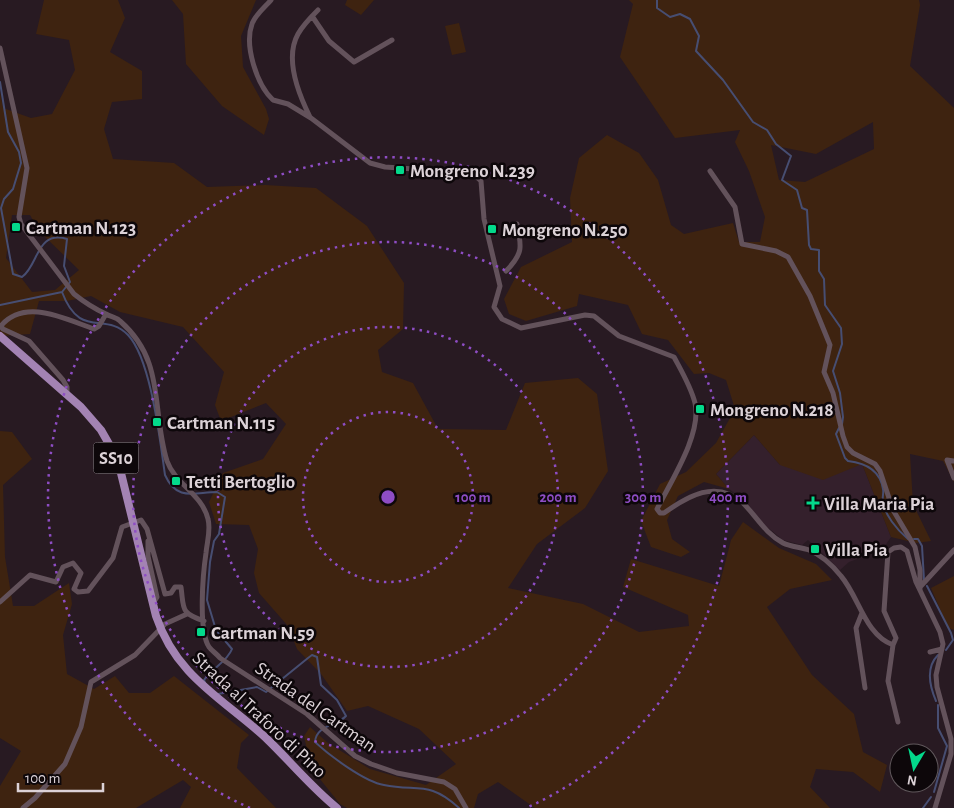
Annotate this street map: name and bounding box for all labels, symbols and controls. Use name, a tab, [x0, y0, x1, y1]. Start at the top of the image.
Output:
place label: Mongreno N.239	[410, 162, 535, 181]
marker: Mongreno N.239	[394, 164, 406, 176]
place label: Cartman N.123	[26, 219, 136, 238]
marker: Cartman N.123	[10, 221, 22, 233]
place label: Mongreno N.250	[502, 221, 628, 240]
marker: Mongreno N.250	[486, 223, 498, 235]
place label: Mongreno N.218	[710, 401, 834, 420]
marker: Mongreno N.218	[694, 403, 706, 415]
place label: Cartman N.115	[167, 414, 275, 433]
marker: Cartman N.115	[151, 416, 163, 428]
road number: SS10	[94, 442, 138, 473]
place label: Tetti Bertoglio	[186, 473, 295, 492]
marker: Tetti Bertoglio	[170, 475, 182, 487]
centre of rings	[379, 488, 397, 506]
text: 100 m	[455, 490, 491, 505]
text: 200 m	[539, 490, 577, 505]
text: 300 m	[625, 490, 661, 505]
text: 400 m	[709, 490, 747, 505]
place label: Villa Maria Pia	[824, 495, 934, 514]
marker: Villa Maria Pia	[806, 496, 820, 510]
place label: Villa Pia	[825, 541, 888, 560]
marker: Villa Pia	[809, 543, 821, 555]
place label: Cartman N.59	[211, 624, 315, 643]
marker: Cartman N.59	[195, 626, 207, 638]
street label: Strada al Traforo di Pino	[188, 648, 329, 782]
street label: Strada del Cartman	[251, 659, 379, 756]
north arrow	[889, 743, 939, 793]
scale bar	[18, 760, 102, 792]
text: 100 m	[25, 771, 60, 786]
text: N	[906, 772, 918, 788]

